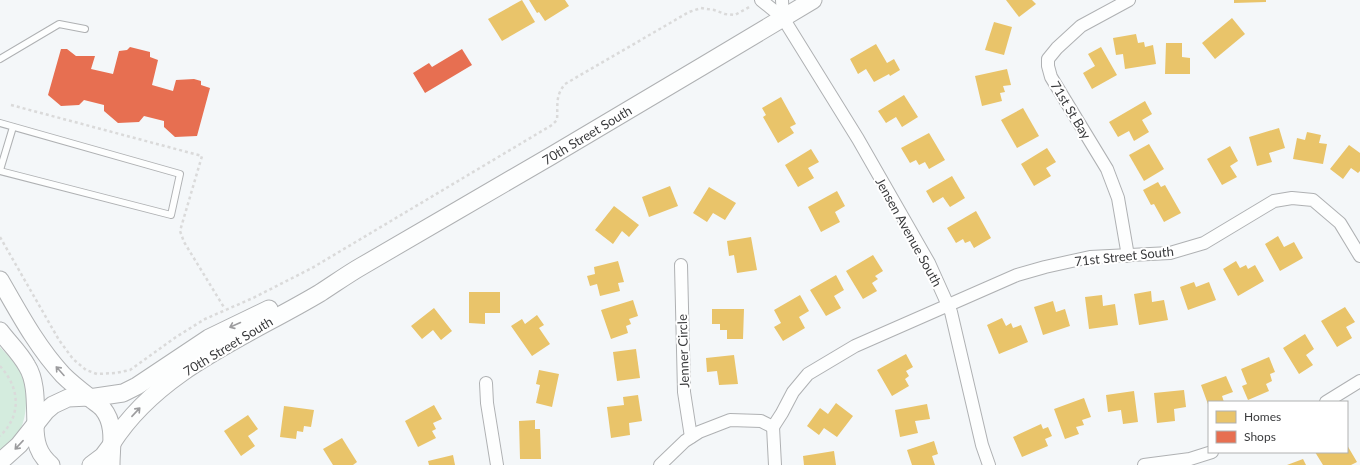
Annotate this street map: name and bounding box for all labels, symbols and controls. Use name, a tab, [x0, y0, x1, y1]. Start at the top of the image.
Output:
street label: 71st St Bay	[1047, 78, 1095, 142]
street label: 70th Street South	[539, 102, 635, 168]
street label: Jensen Avenue South	[872, 175, 946, 289]
street label: 71st Street South	[1074, 243, 1174, 269]
street label: 70th Street South	[180, 313, 276, 379]
street label: Jenner Circle	[674, 314, 692, 388]
one-way arrow	[230, 322, 242, 329]
one-way arrow	[55, 366, 64, 376]
legend	[1208, 401, 1348, 453]
one-way arrow	[131, 407, 140, 417]
text: Homes	[1244, 409, 1281, 424]
text: Shops	[1244, 429, 1276, 444]
one-way arrow	[14, 440, 23, 450]

